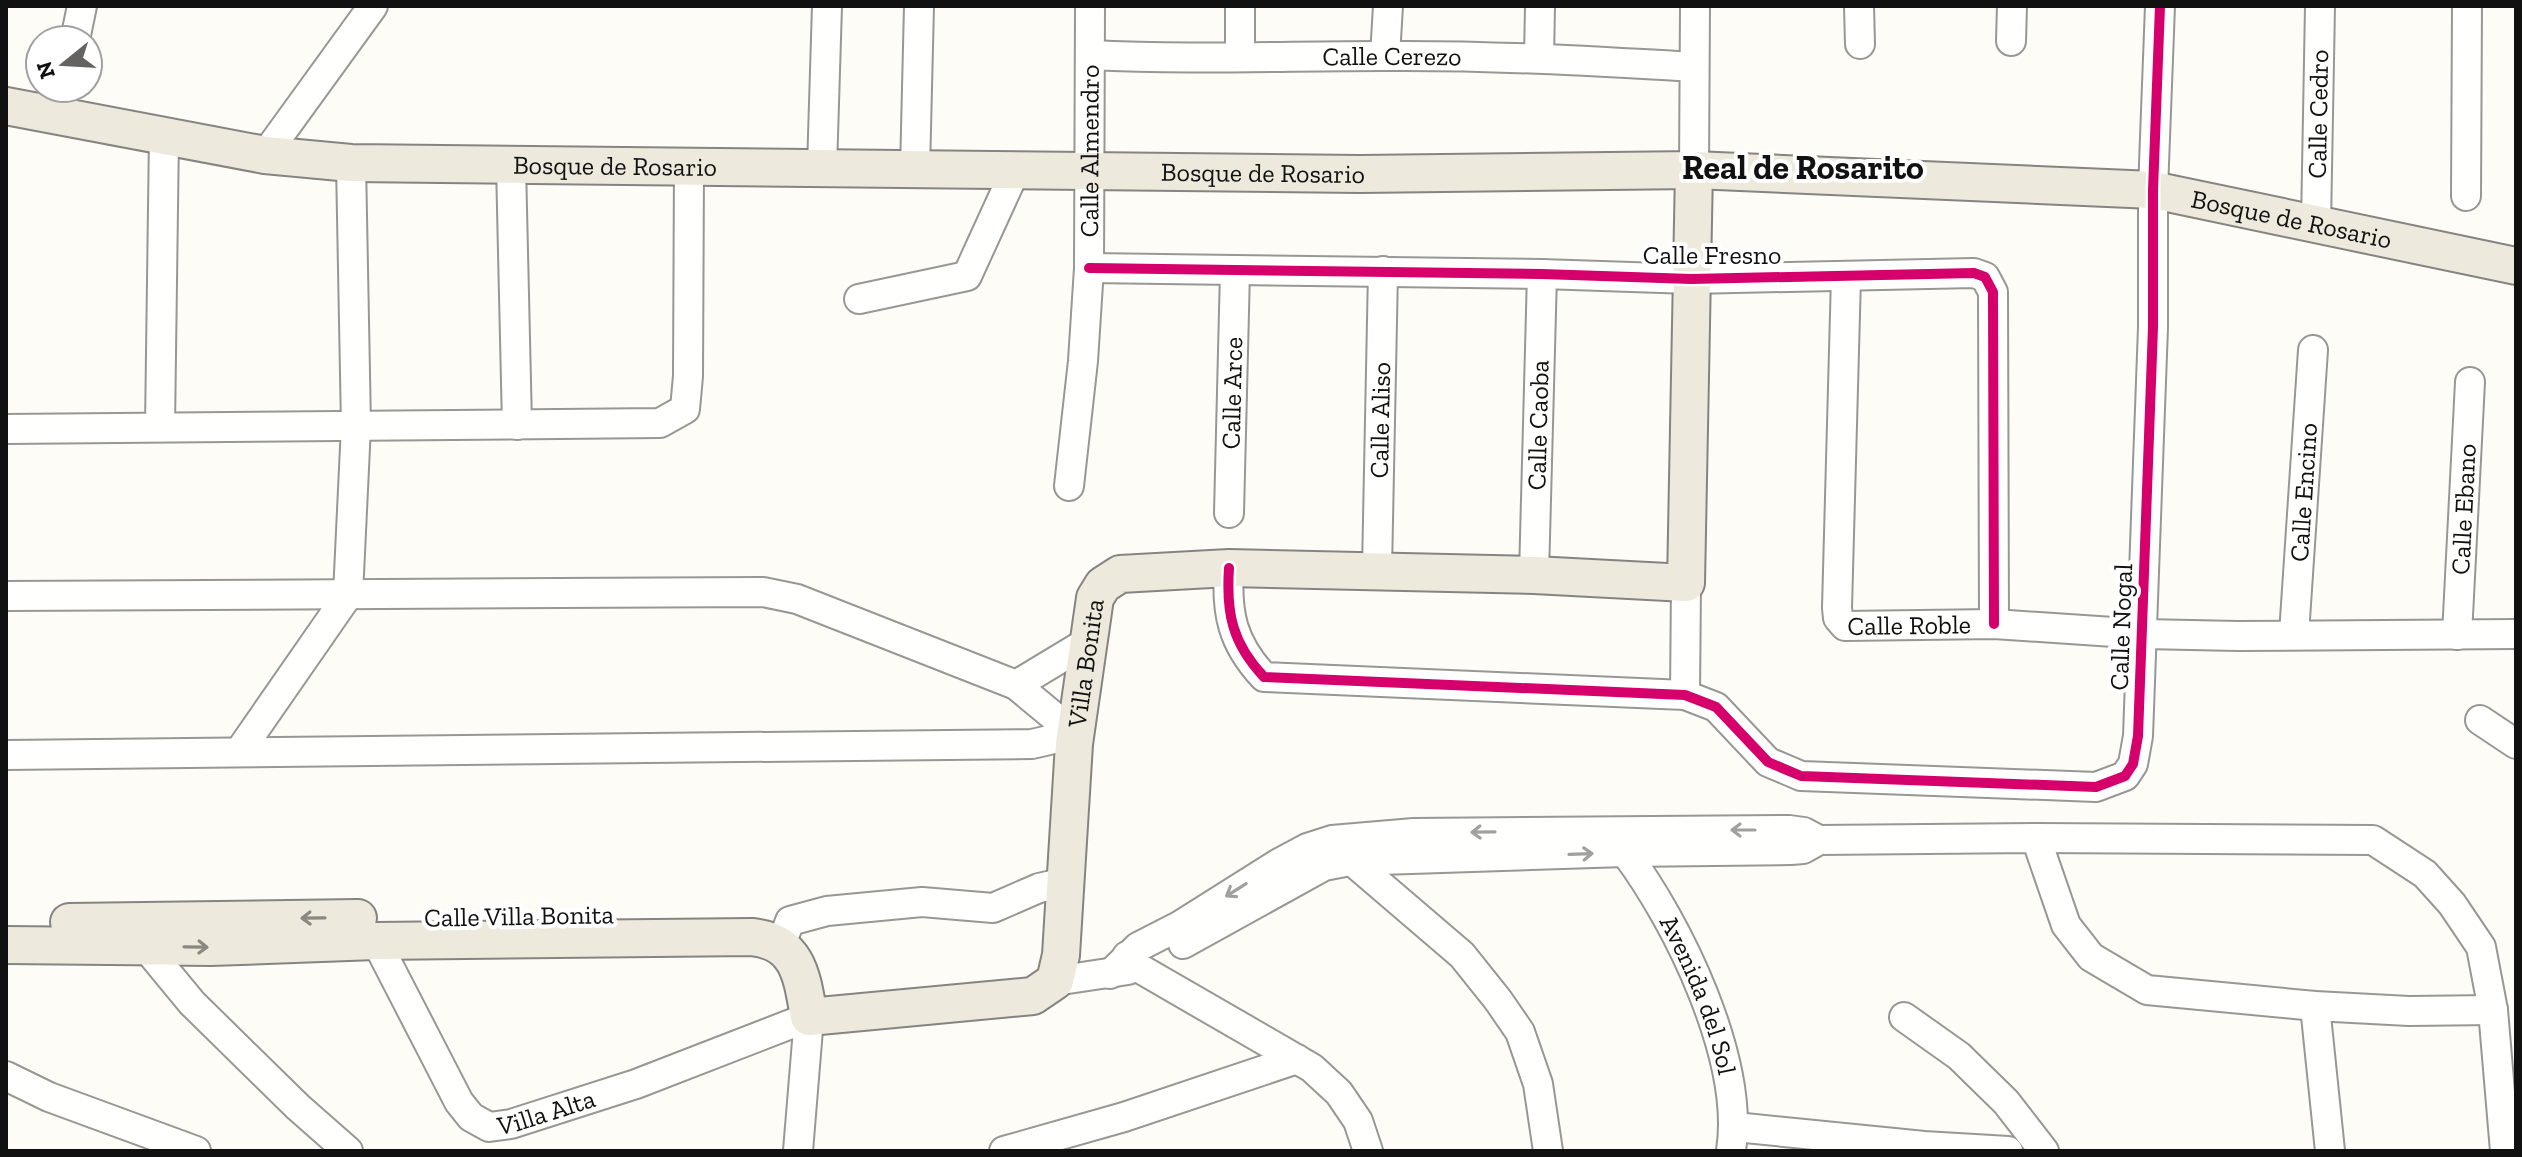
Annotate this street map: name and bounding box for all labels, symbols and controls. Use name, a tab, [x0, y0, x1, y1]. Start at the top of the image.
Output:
north arrow	[24, 24, 104, 104]
street label: Calle Cerezo	[1322, 40, 1462, 72]
street label: Calle Cedro	[2301, 49, 2335, 179]
text: N	[30, 58, 61, 82]
street label: Calle Almendro	[1073, 65, 1106, 237]
district label: Real de Rosarito	[1682, 147, 1924, 188]
street label: Bosque de Rosario	[513, 149, 717, 183]
street label: Bosque de Rosario	[1161, 156, 1365, 190]
street label: Bosque de Rosario	[2188, 182, 2395, 256]
street label: Calle Fresno	[1643, 239, 1781, 271]
street label: Calle Arce	[1215, 336, 1249, 450]
street label: Calle Caoba	[1520, 359, 1556, 491]
street label: Calle Aliso	[1363, 362, 1397, 479]
street label: Calle Encino	[2283, 422, 2324, 563]
street label: Calle Ebano	[2444, 443, 2483, 576]
street label: Calle Nogal	[2103, 563, 2139, 691]
street label: Villa Bonita	[1060, 596, 1111, 730]
street label: Calle Roble	[1847, 608, 1971, 642]
one-way arrow	[1730, 822, 1757, 838]
one-way arrow	[1470, 824, 1497, 840]
one-way arrow	[1567, 846, 1594, 861]
one-way arrow	[1225, 882, 1248, 898]
street label: Calle Villa Bonita	[424, 898, 615, 934]
street label: Avenida del Sol	[1653, 909, 1743, 1078]
one-way arrow	[300, 910, 327, 926]
one-way arrow	[182, 939, 209, 955]
street label: Villa Alta	[494, 1082, 600, 1142]

